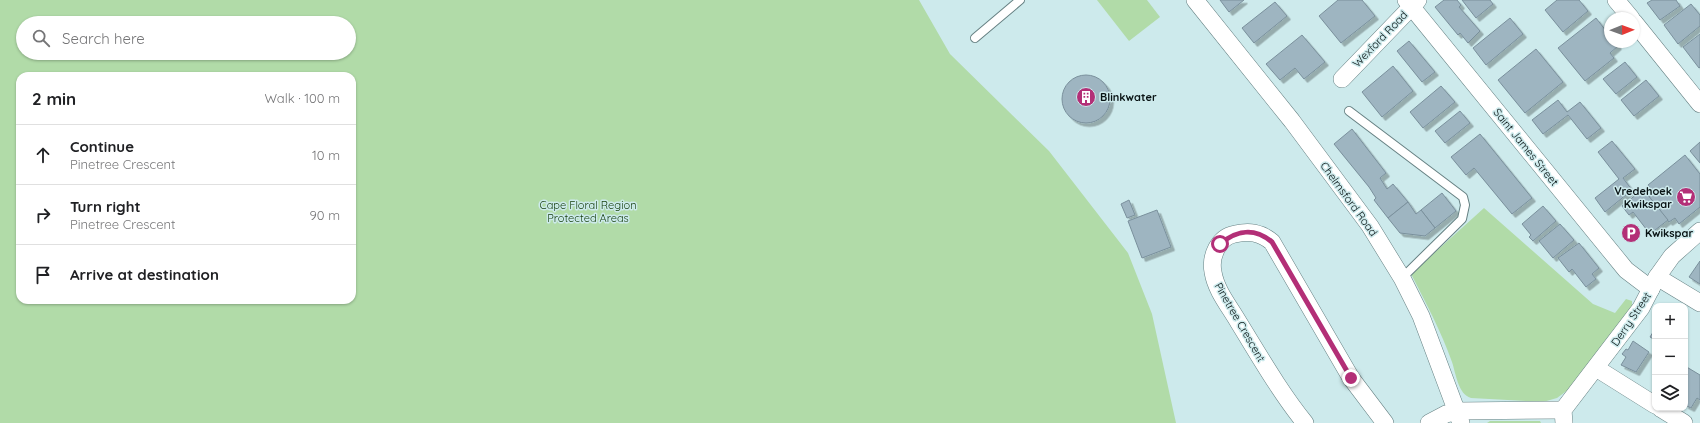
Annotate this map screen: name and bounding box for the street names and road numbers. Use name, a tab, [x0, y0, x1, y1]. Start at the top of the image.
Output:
street label: Wexford Road	[1350, 8, 1410, 70]
street label: Saint James Street	[1490, 105, 1562, 189]
street label: Chelmsford Road	[1317, 159, 1381, 239]
street label: Pinetree Crescent	[1212, 280, 1268, 364]
street label: Derry Street	[1608, 289, 1654, 349]

